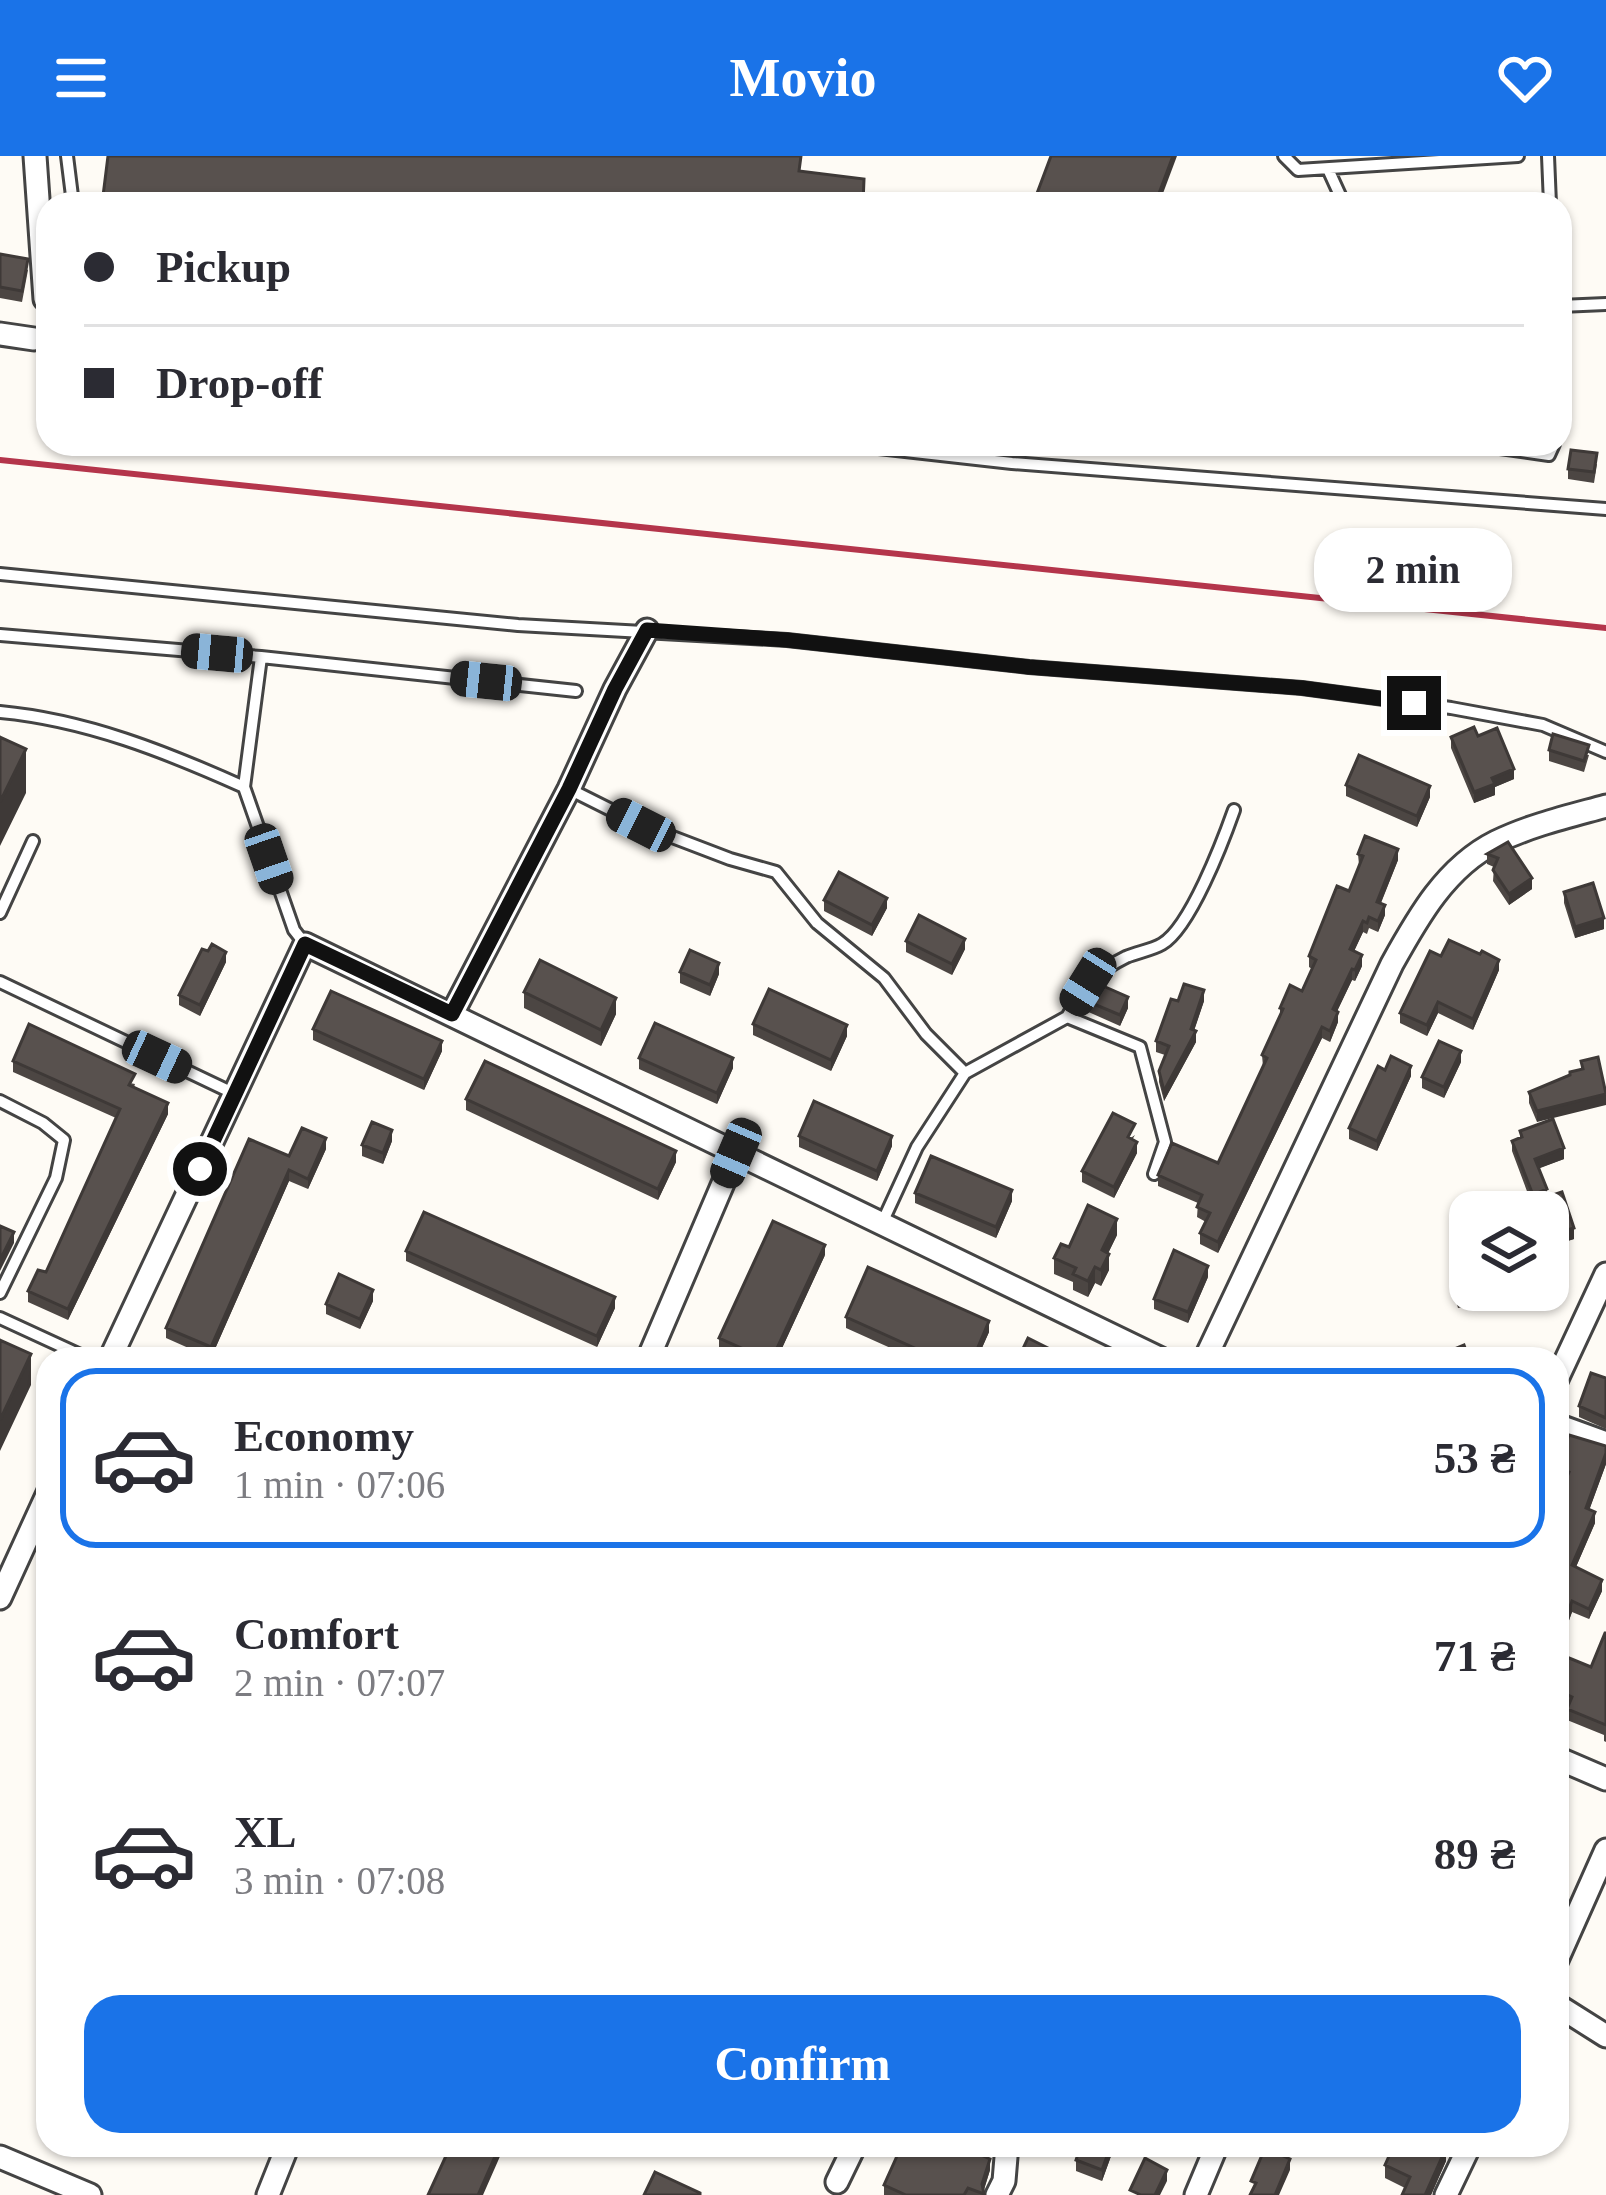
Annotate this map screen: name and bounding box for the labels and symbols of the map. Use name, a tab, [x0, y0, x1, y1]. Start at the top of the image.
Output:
callout: 2 min	[1315, 529, 1513, 613]
car	[180, 632, 254, 674]
car	[448, 659, 524, 703]
route end	[1387, 676, 1441, 730]
car	[601, 793, 681, 857]
car	[240, 819, 298, 899]
car	[1054, 942, 1122, 1022]
car	[117, 1025, 197, 1089]
car	[705, 1113, 767, 1193]
route start	[173, 1142, 227, 1196]

